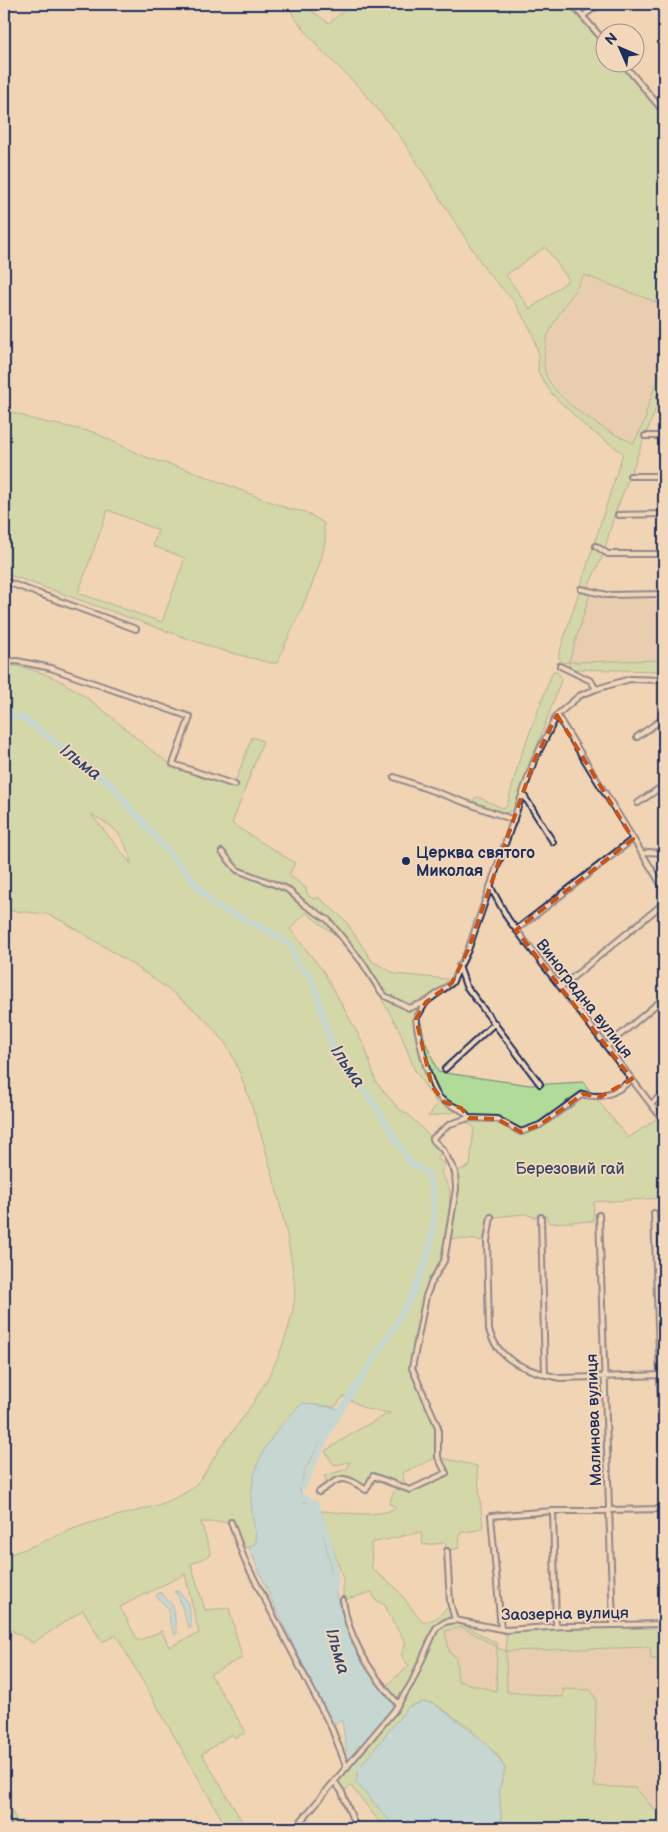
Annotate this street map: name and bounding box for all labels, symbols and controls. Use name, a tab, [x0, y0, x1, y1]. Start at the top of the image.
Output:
north arrow	[596, 22, 646, 72]
text: N	[601, 29, 621, 49]
water label: Ільма	[56, 740, 106, 785]
place label: Церква святого Миколая	[416, 844, 535, 881]
marker: Церква святого Миколая	[400, 855, 412, 867]
street label: Виноградна вулиця	[531, 936, 636, 1062]
water label: Ільма	[326, 1041, 369, 1092]
park label: Березовий гай	[515, 1160, 625, 1179]
street label: Малинова вулиця	[583, 1353, 606, 1486]
street label: Заозерна вулиця	[501, 1604, 629, 1625]
water label: Ільма	[321, 1626, 354, 1677]

